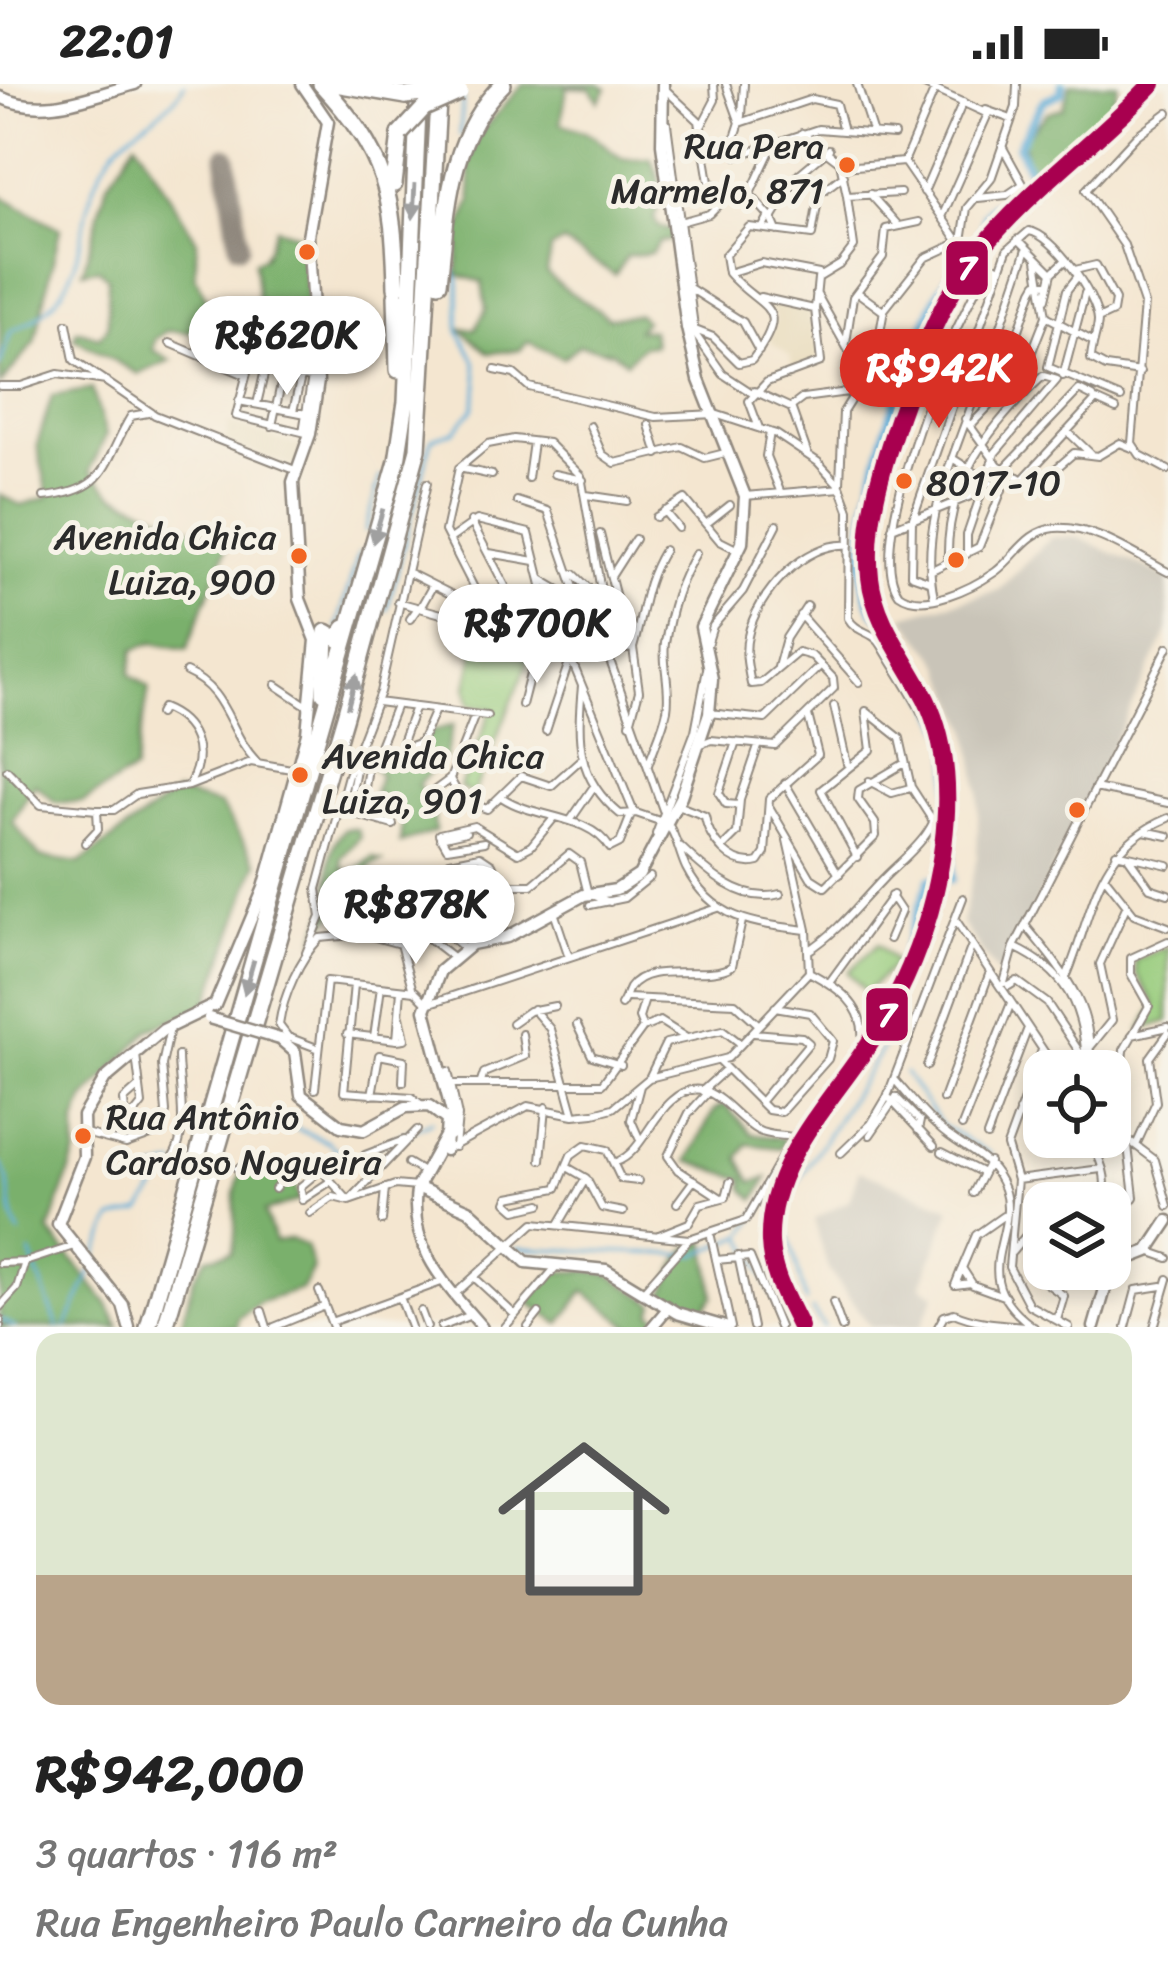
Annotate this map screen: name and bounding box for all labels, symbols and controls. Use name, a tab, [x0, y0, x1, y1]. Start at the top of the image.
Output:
text: 22:01	[60, 2, 173, 82]
place label: Rua Pera Marmelo, 871	[611, 114, 824, 223]
marker: Rua Pera Marmelo, 871	[836, 154, 858, 176]
one-way arrow	[404, 183, 423, 221]
line badge: 7	[944, 239, 990, 297]
text: 7	[958, 239, 979, 297]
unlabelled marker	[296, 241, 318, 263]
pin: R$620K	[189, 296, 385, 398]
text: R$620K	[216, 300, 358, 369]
pin: R$942K	[841, 329, 1037, 431]
text: R$942K	[867, 333, 1011, 402]
place label: 8017-10	[926, 451, 1061, 515]
marker: 8017-10	[893, 470, 915, 492]
place label: Avenida Chica Luiza, 900	[53, 505, 277, 614]
one-way arrow	[368, 508, 387, 545]
marker: Avenida Chica Luiza, 900	[288, 545, 310, 567]
unlabelled marker	[945, 549, 967, 571]
pin: R$700K	[439, 584, 635, 686]
text: R$700K	[464, 588, 610, 657]
one-way arrow	[344, 672, 363, 709]
place label: Avenida Chica Luiza, 901	[321, 724, 545, 833]
marker: Avenida Chica Luiza, 901	[289, 764, 311, 786]
unlabelled marker	[1066, 799, 1088, 821]
pin: R$878K	[318, 865, 514, 967]
text: R$878K	[345, 869, 487, 938]
one-way arrow	[239, 959, 257, 996]
line badge: 7	[864, 986, 910, 1043]
text: 7	[878, 986, 899, 1044]
map controls	[1023, 1050, 1131, 1290]
button: locate	[1023, 1050, 1131, 1158]
place label: Rua Antônio Cardoso Nogueira	[106, 1085, 382, 1194]
marker: Rua Antônio Cardoso Nogueira	[72, 1125, 94, 1147]
button: layers	[1023, 1182, 1131, 1290]
icon: home	[476, 1411, 692, 1627]
text: R$942,000	[36, 1729, 304, 1819]
text: 3 quartos · 116 m²	[36, 1819, 338, 1888]
text: Rua Engenheiro Paulo Carneiro da Cunha	[36, 1888, 728, 1957]

